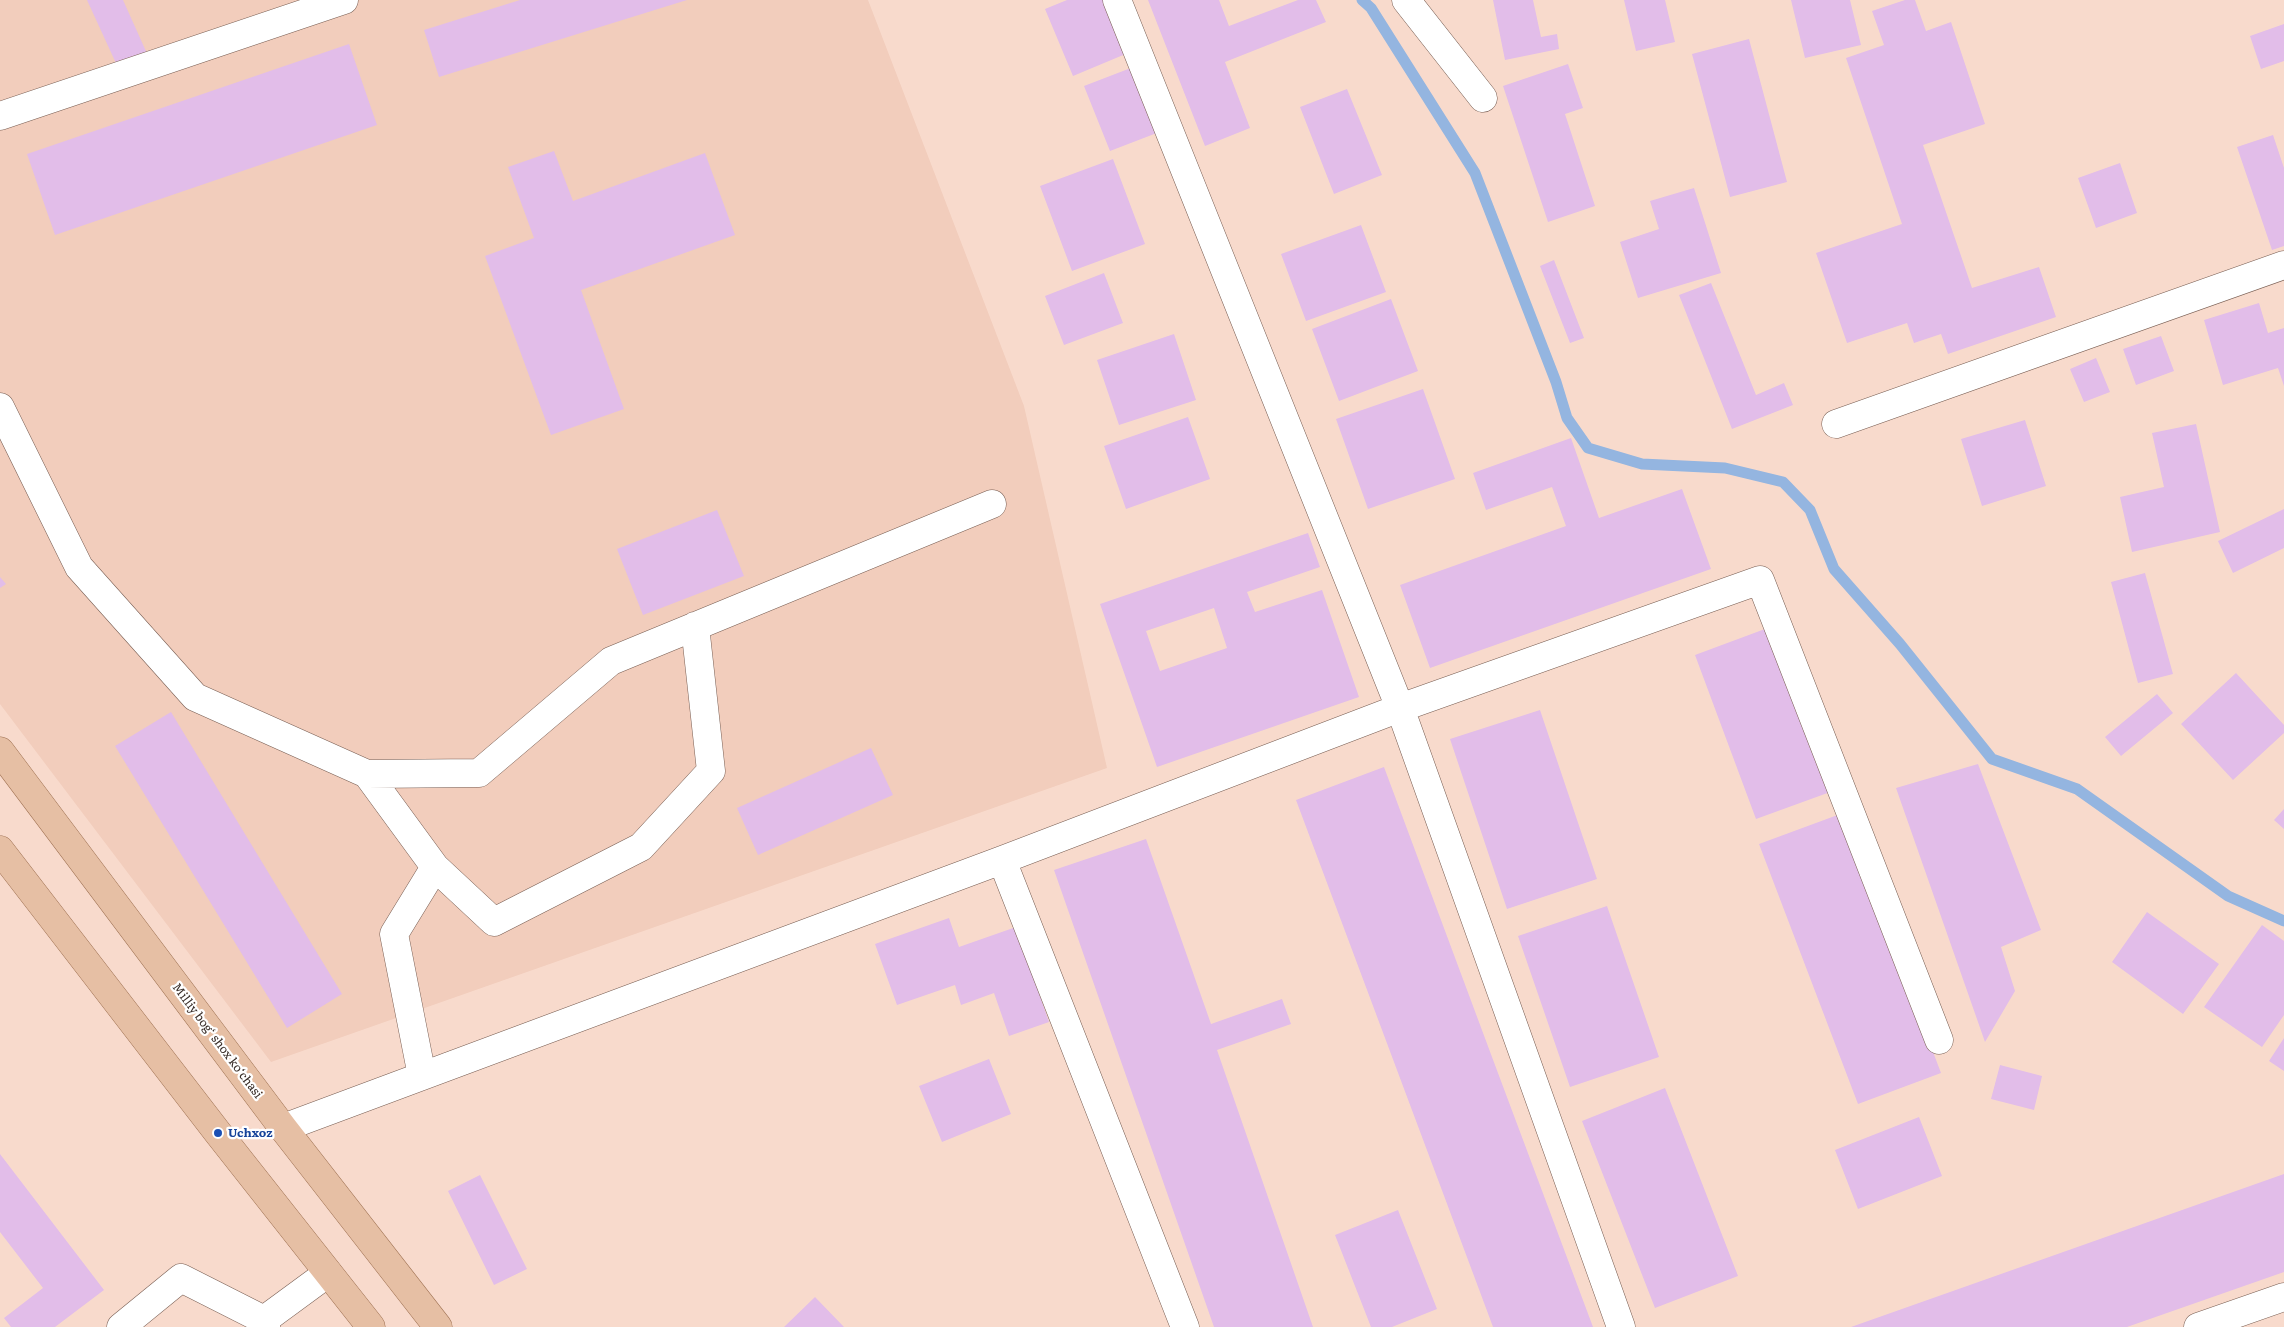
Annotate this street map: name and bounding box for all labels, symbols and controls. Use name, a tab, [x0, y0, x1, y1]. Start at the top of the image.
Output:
street label: Milliy bog‘ shox ko‘chasi	[169, 981, 265, 1101]
place label: Uchxoz	[228, 1126, 273, 1140]
marker: Uchxoz	[212, 1127, 224, 1139]

